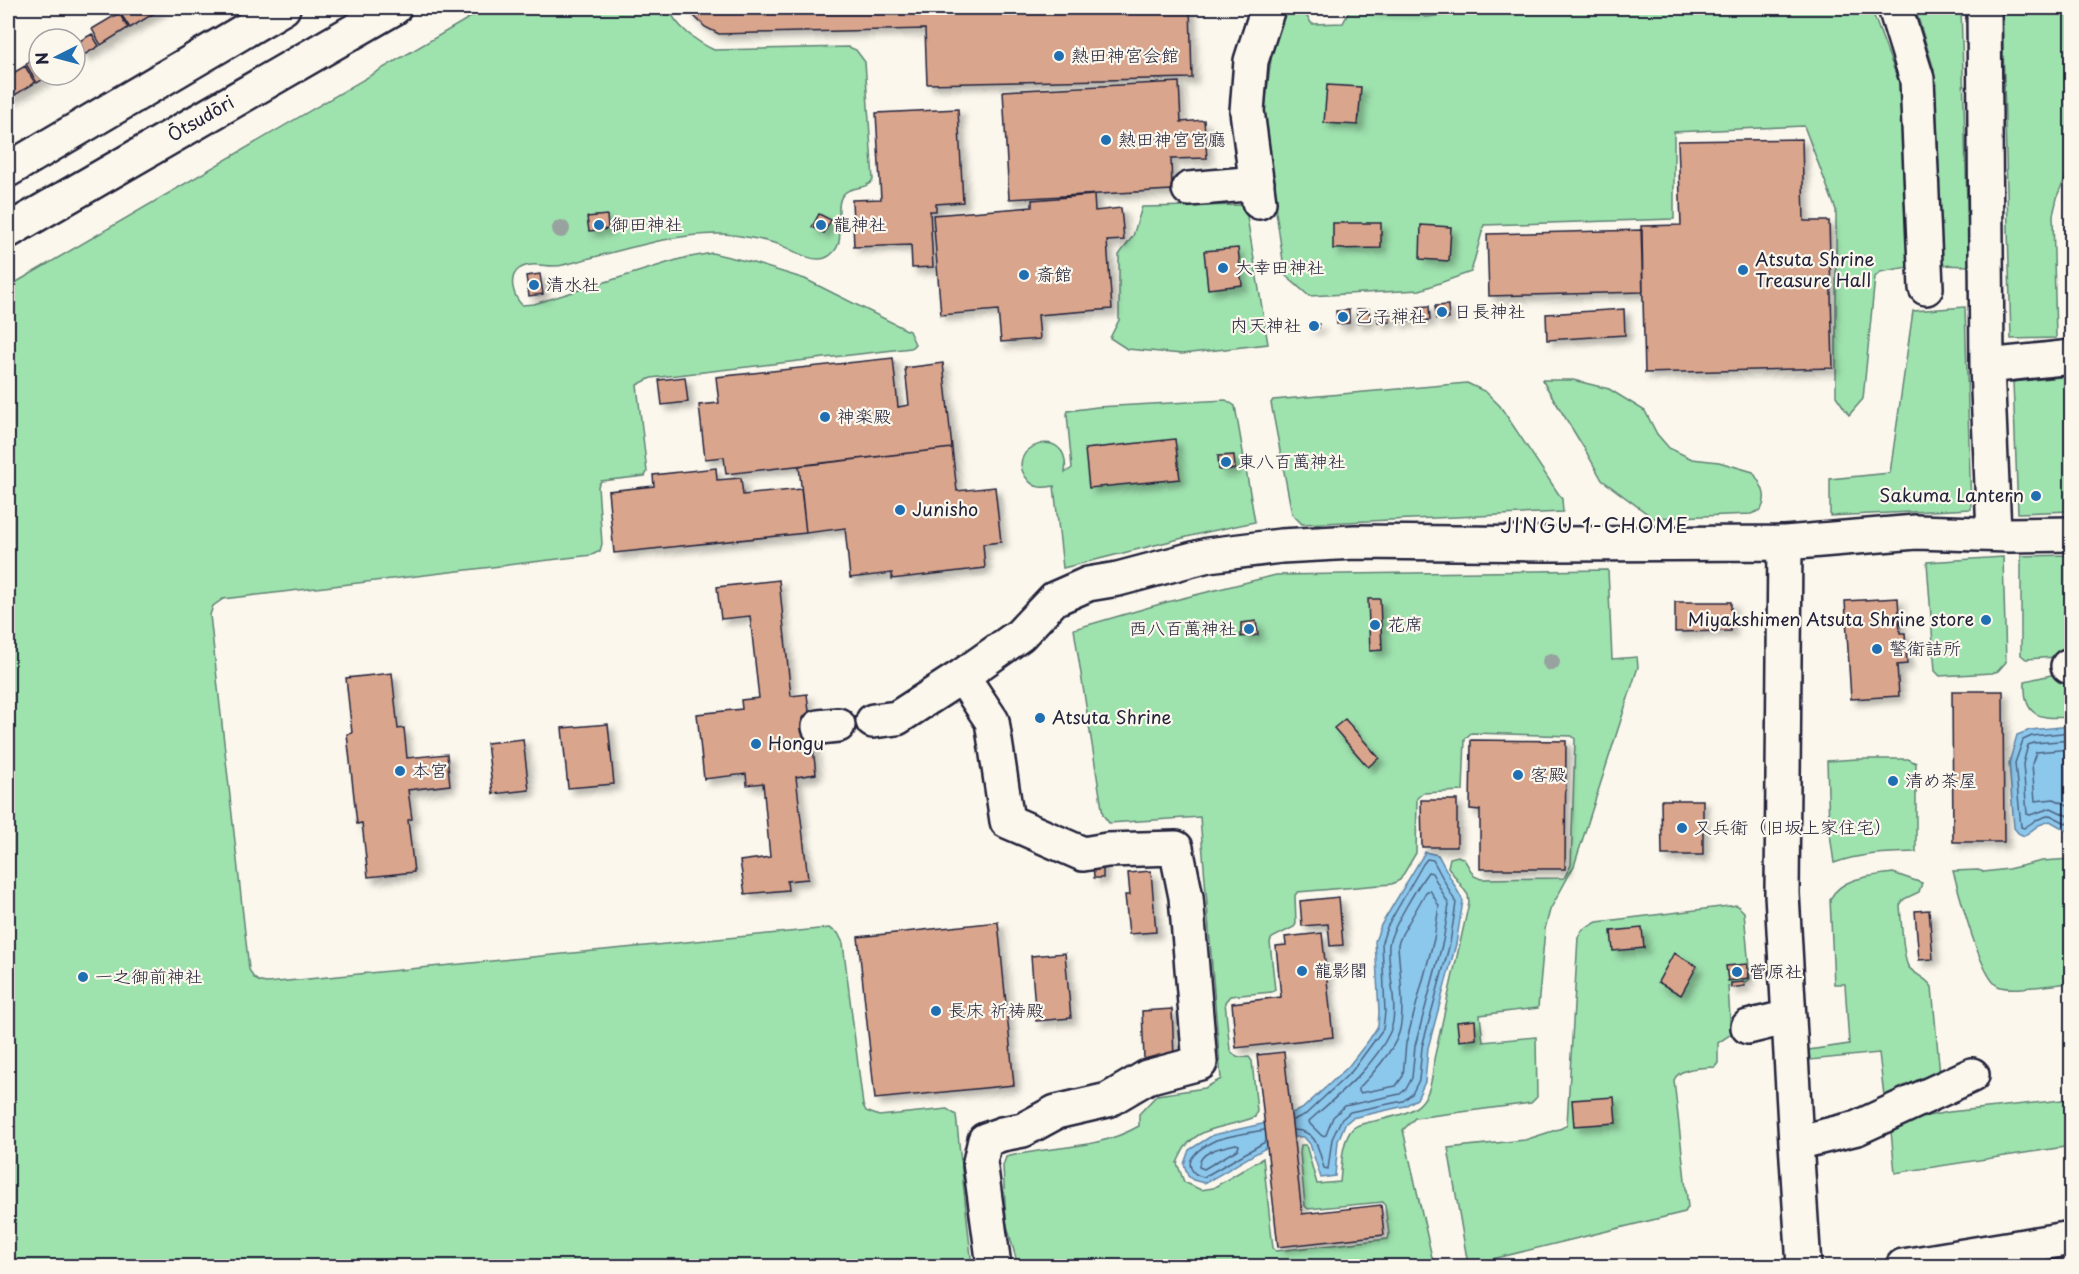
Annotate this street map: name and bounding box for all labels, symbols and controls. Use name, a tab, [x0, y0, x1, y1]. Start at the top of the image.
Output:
north arrow	[27, 27, 87, 87]
place label: 熱田神宮会館	[1071, 41, 1179, 68]
marker: 熱田神宮会館	[1052, 49, 1066, 63]
text: N	[28, 51, 54, 66]
street label: Ōtsudōri	[162, 88, 239, 148]
place label: 熱田神宮宮廳	[1118, 125, 1226, 152]
marker: 熱田神宮宮廳	[1099, 133, 1113, 147]
place label: 御田神社	[611, 210, 683, 237]
place label: 龍神社	[833, 210, 887, 237]
marker: 御田神社	[592, 218, 606, 232]
marker: 龍神社	[814, 218, 828, 232]
place label: Atsuta Shrine Treasure Hall	[1755, 245, 1875, 293]
place label: 大幸田神社	[1235, 253, 1325, 280]
place label: 斎館	[1036, 260, 1072, 287]
marker: 大幸田神社	[1216, 261, 1230, 275]
marker: Atsuta Shrine Treasure Hall	[1736, 263, 1750, 277]
marker: 斎館	[1017, 268, 1031, 282]
place label: 清水社	[546, 270, 600, 297]
marker: 清水社	[527, 278, 541, 292]
place label: 日長神社	[1454, 297, 1526, 324]
place label: 乙子神社	[1355, 302, 1427, 329]
marker: 日長神社	[1435, 305, 1449, 319]
marker: 乙子神社	[1336, 310, 1350, 324]
place label: 内天神社	[1230, 311, 1302, 338]
marker: 内天神社	[1307, 319, 1321, 333]
place label: 神楽殿	[837, 402, 891, 429]
marker: 神楽殿	[818, 410, 832, 424]
place label: 東八百萬神社	[1238, 447, 1346, 474]
marker: 東八百萬神社	[1219, 455, 1233, 469]
place label: Sakuma Lantern	[1879, 481, 2024, 508]
marker: Sakuma Lantern	[2029, 489, 2043, 503]
place label: Junisho	[912, 495, 978, 522]
marker: Junisho	[893, 503, 907, 517]
district label: JINGU 1-CHOME	[1501, 510, 1689, 540]
place label: Miyakshimen Atsuta Shrine store	[1688, 605, 1974, 632]
place label: 花席	[1387, 610, 1423, 637]
marker: Miyakshimen Atsuta Shrine store	[1979, 613, 1993, 627]
place label: 西八百萬神社	[1129, 614, 1237, 641]
marker: 花席	[1368, 618, 1382, 632]
marker: 西八百萬神社	[1242, 622, 1256, 636]
place label: 警衛詰所	[1889, 634, 1961, 661]
marker: 警衛詰所	[1870, 642, 1884, 656]
place label: Atsuta Shrine	[1052, 703, 1172, 730]
marker: Atsuta Shrine	[1033, 711, 1047, 725]
place label: Hongu	[768, 729, 824, 756]
marker: Hongu	[749, 737, 763, 751]
place label: 本宮	[412, 756, 448, 783]
place label: 客殿	[1530, 760, 1566, 787]
marker: 本宮	[393, 764, 407, 778]
place label: 清め茶屋	[1905, 766, 1977, 793]
marker: 客殿	[1511, 768, 1525, 782]
marker: 清め茶屋	[1886, 774, 1900, 788]
place label: 又兵衛（旧坂上家住宅）	[1694, 813, 1892, 840]
marker: 又兵衛（旧坂上家住宅）	[1675, 821, 1689, 835]
place label: 龍影閣	[1314, 956, 1368, 983]
place label: 菅原社	[1749, 957, 1803, 984]
place label: 一之御前神社	[95, 962, 203, 989]
marker: 龍影閣	[1295, 964, 1309, 978]
marker: 菅原社	[1730, 965, 1744, 979]
marker: 一之御前神社	[76, 970, 90, 984]
place label: 長床 祈祷殿	[948, 996, 1044, 1023]
marker: 長床 祈祷殿	[929, 1004, 943, 1018]

